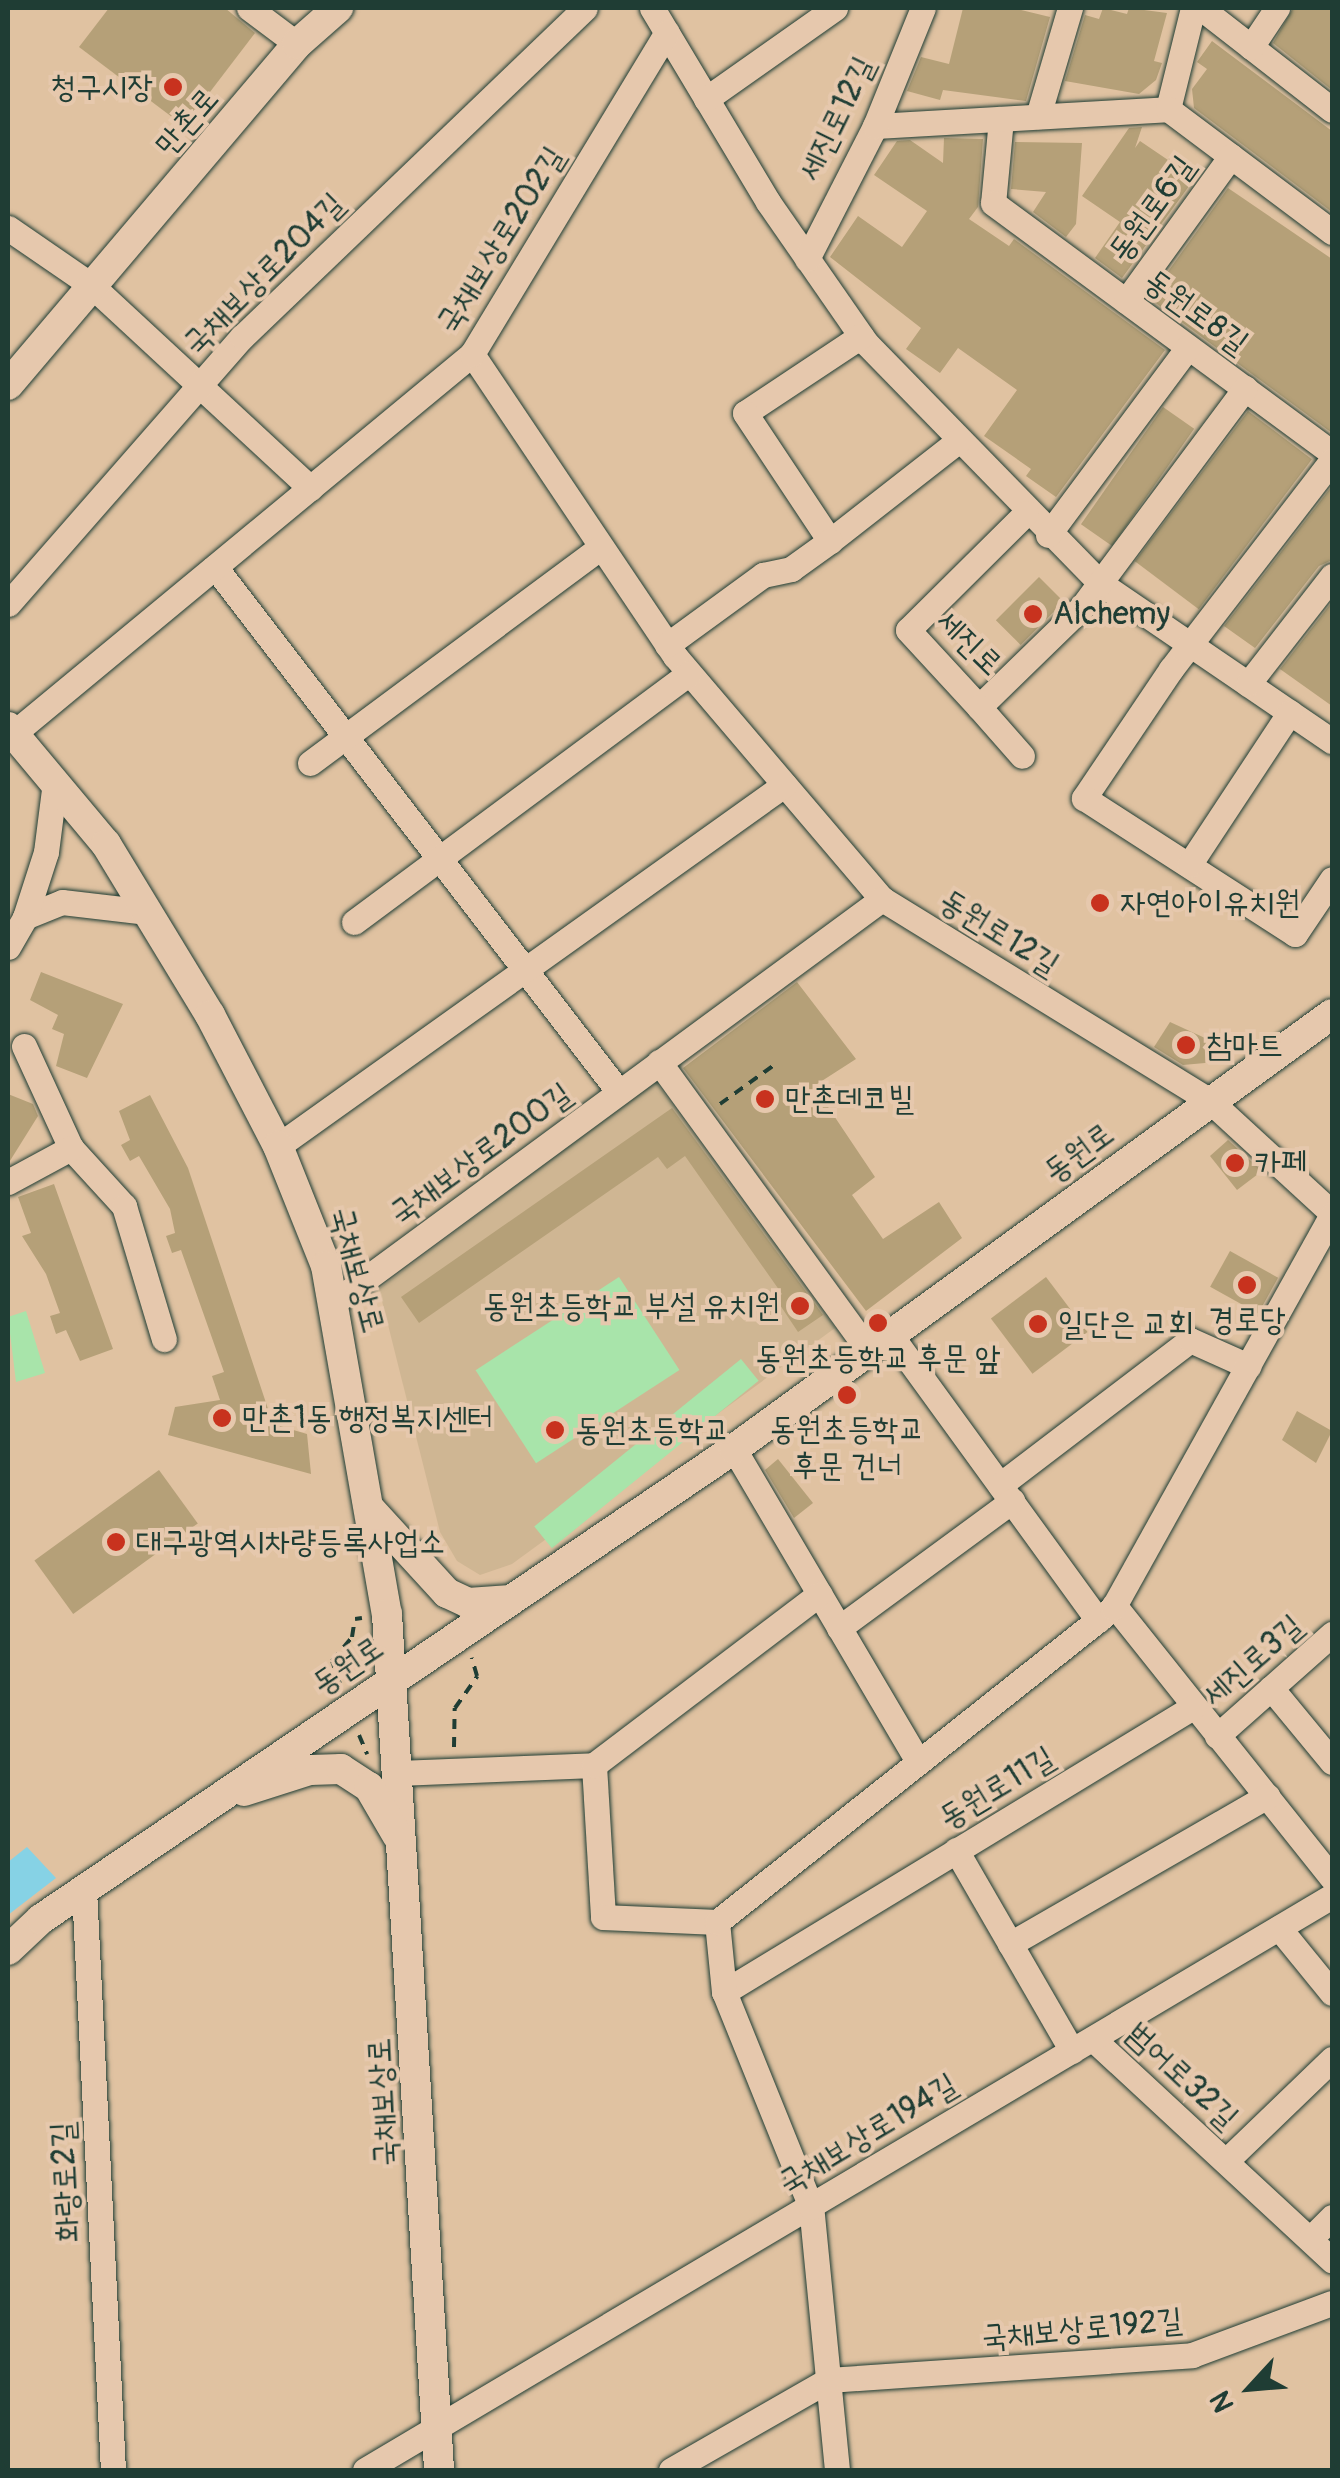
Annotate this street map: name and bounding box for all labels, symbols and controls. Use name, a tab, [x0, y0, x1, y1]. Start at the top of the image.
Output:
street label: 세진로12길	[791, 51, 883, 187]
place label: 청구시장	[50, 68, 153, 106]
marker: 청구시장	[162, 76, 184, 98]
street label: 만촌로	[147, 80, 227, 164]
street label: 국채보상로202길	[429, 140, 573, 340]
street label: 동원로6길	[1101, 149, 1203, 269]
street label: 국채보상로204길	[175, 185, 353, 363]
street label: 동원로8길	[1137, 261, 1255, 363]
place label: Alchemy	[1053, 595, 1170, 633]
street label: 세진로	[928, 602, 1010, 684]
marker: Alchemy	[1022, 603, 1044, 625]
street label: 동원로12길	[932, 881, 1066, 985]
place label: 자연아이유치원	[1120, 884, 1300, 922]
marker: 자연아이유치원	[1089, 892, 1111, 914]
place label: 참마트	[1206, 1026, 1283, 1064]
marker: 참마트	[1175, 1034, 1197, 1056]
street label: 국채보상로200길	[382, 1075, 580, 1233]
place label: 만촌데코빌	[785, 1080, 914, 1118]
marker: 만촌데코빌	[754, 1088, 776, 1110]
street label: 동원로	[1036, 1115, 1122, 1191]
place label: 카페	[1255, 1144, 1306, 1182]
marker: 카페	[1224, 1152, 1246, 1174]
street label: 국채보상로	[322, 1203, 392, 1337]
marker: 경로당	[1236, 1274, 1258, 1296]
place label: 동원초등학교 부설 유치원	[483, 1287, 780, 1325]
marker: 동원초등학교 부설 유치원	[789, 1295, 811, 1317]
place label: 경로당	[1208, 1301, 1286, 1339]
place label: 일단은 교회	[1058, 1305, 1194, 1343]
marker: 동원초등학교 후문 앞	[867, 1312, 889, 1334]
marker: 일단은 교회	[1027, 1313, 1049, 1335]
place label: 동원초등학교 후문 앞	[755, 1339, 1001, 1377]
marker: 동원초등학교 후문 건너	[836, 1384, 858, 1406]
place label: 만촌1동 행정복지센터	[242, 1399, 493, 1437]
marker: 만촌1동 행정복지센터	[211, 1407, 233, 1429]
place label: 동원초등학교	[575, 1411, 730, 1449]
place label: 동원초등학교 후문 건너	[770, 1411, 924, 1486]
marker: 동원초등학교	[544, 1419, 566, 1441]
place label: 대구광역시차량등록사업소	[136, 1523, 445, 1561]
marker: 대구광역시차량등록사업소	[105, 1531, 127, 1553]
street label: 세진로3길	[1195, 1607, 1311, 1715]
street label: 동원로	[305, 1628, 391, 1704]
street label: 동원로11길	[932, 1739, 1062, 1837]
street label: 범어로32길	[1118, 2015, 1246, 2137]
street label: 국채보상로	[360, 2037, 406, 2167]
street label: 국채보상로194길	[772, 2066, 964, 2202]
street label: 화랑로2길	[44, 2121, 88, 2243]
street label: 국채보상로192길	[980, 2301, 1184, 2357]
north arrow	[1200, 2338, 1300, 2438]
text: N	[1203, 2385, 1242, 2418]

